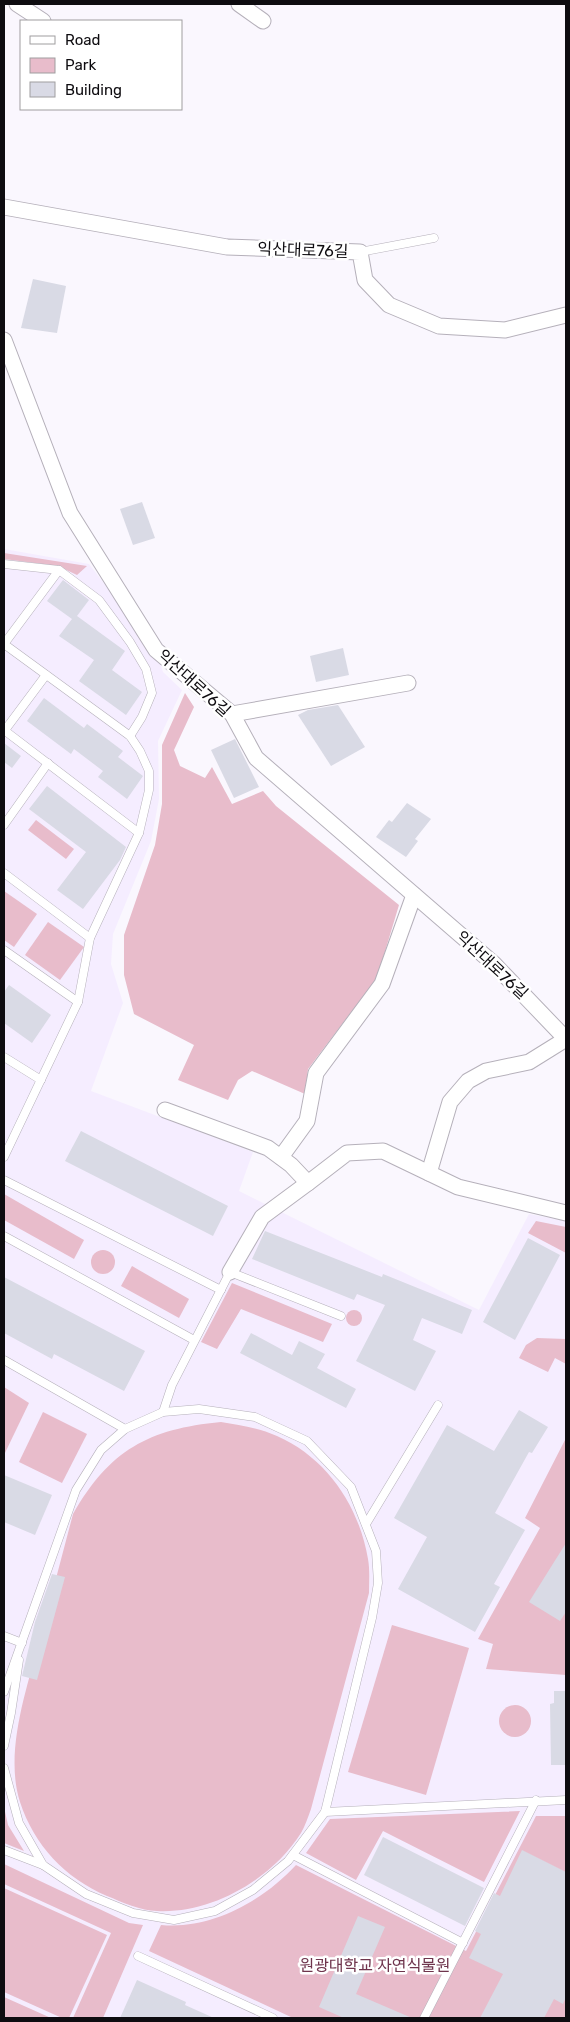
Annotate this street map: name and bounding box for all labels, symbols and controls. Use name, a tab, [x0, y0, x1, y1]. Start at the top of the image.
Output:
legend	[20, 20, 182, 110]
text: Road	[65, 31, 101, 49]
text: Park	[65, 56, 96, 74]
text: Building	[65, 81, 122, 99]
street label: 익산대로76길	[257, 239, 349, 261]
street label: 익산대로76길	[154, 646, 234, 720]
street label: 익산대로76길	[452, 927, 532, 1003]
park label: 원광대학교 자연식물원	[299, 1956, 451, 1975]

